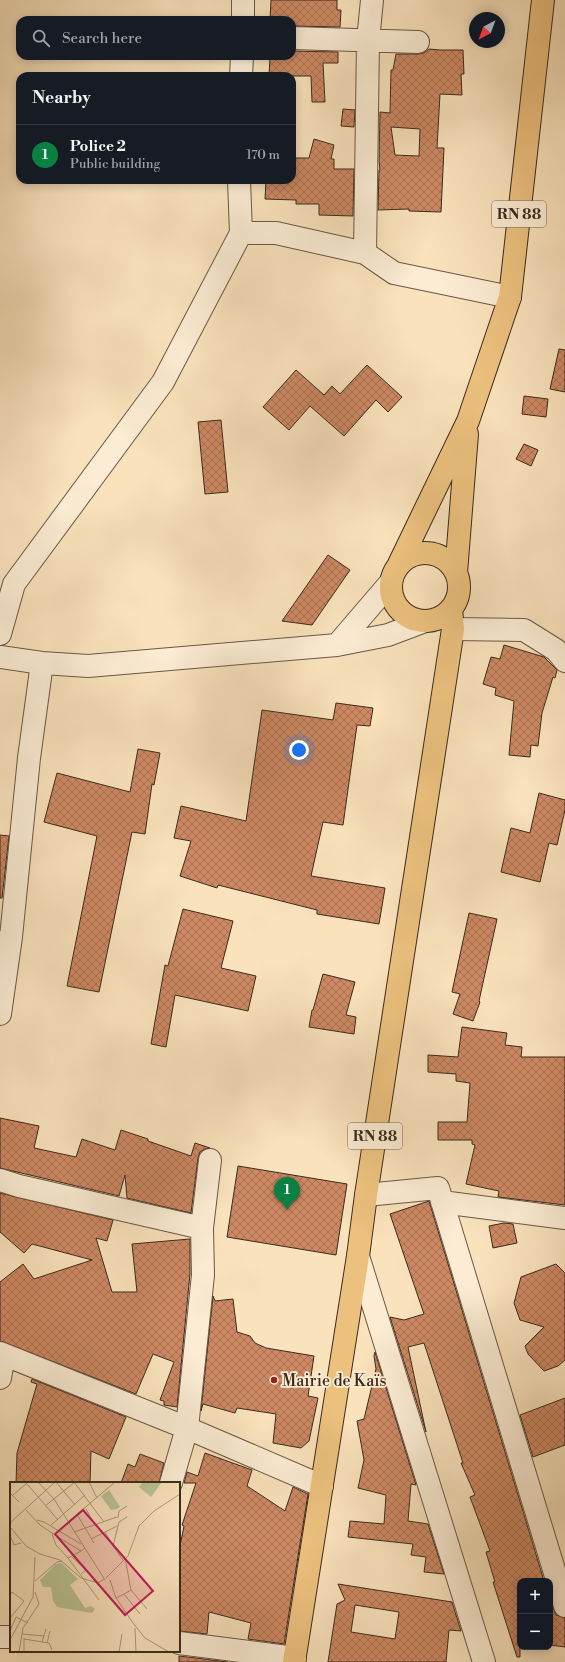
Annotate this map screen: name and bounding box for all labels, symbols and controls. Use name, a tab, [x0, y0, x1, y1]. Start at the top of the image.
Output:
north arrow	[469, 12, 505, 48]
search box	[16, 16, 296, 60]
icon: search	[30, 27, 52, 49]
text: Search here	[62, 29, 142, 48]
text: Nearby	[32, 87, 91, 109]
text: Police 2	[70, 137, 126, 156]
text: 1	[42, 147, 48, 163]
text: 170 m	[246, 147, 280, 163]
text: Public building	[70, 156, 160, 172]
road number: RN 88	[492, 201, 546, 227]
your location	[289, 740, 309, 760]
road number: RN 88	[348, 1123, 402, 1149]
pin: 1	[274, 1177, 300, 1210]
place label: Mairie de Kaïs	[282, 1371, 387, 1391]
marker: Mairie de Kaïs	[269, 1375, 279, 1385]
inset map	[10, 1482, 180, 1652]
map controls	[517, 1578, 553, 1650]
button: +	[517, 1578, 553, 1614]
button: −	[517, 1614, 553, 1650]

